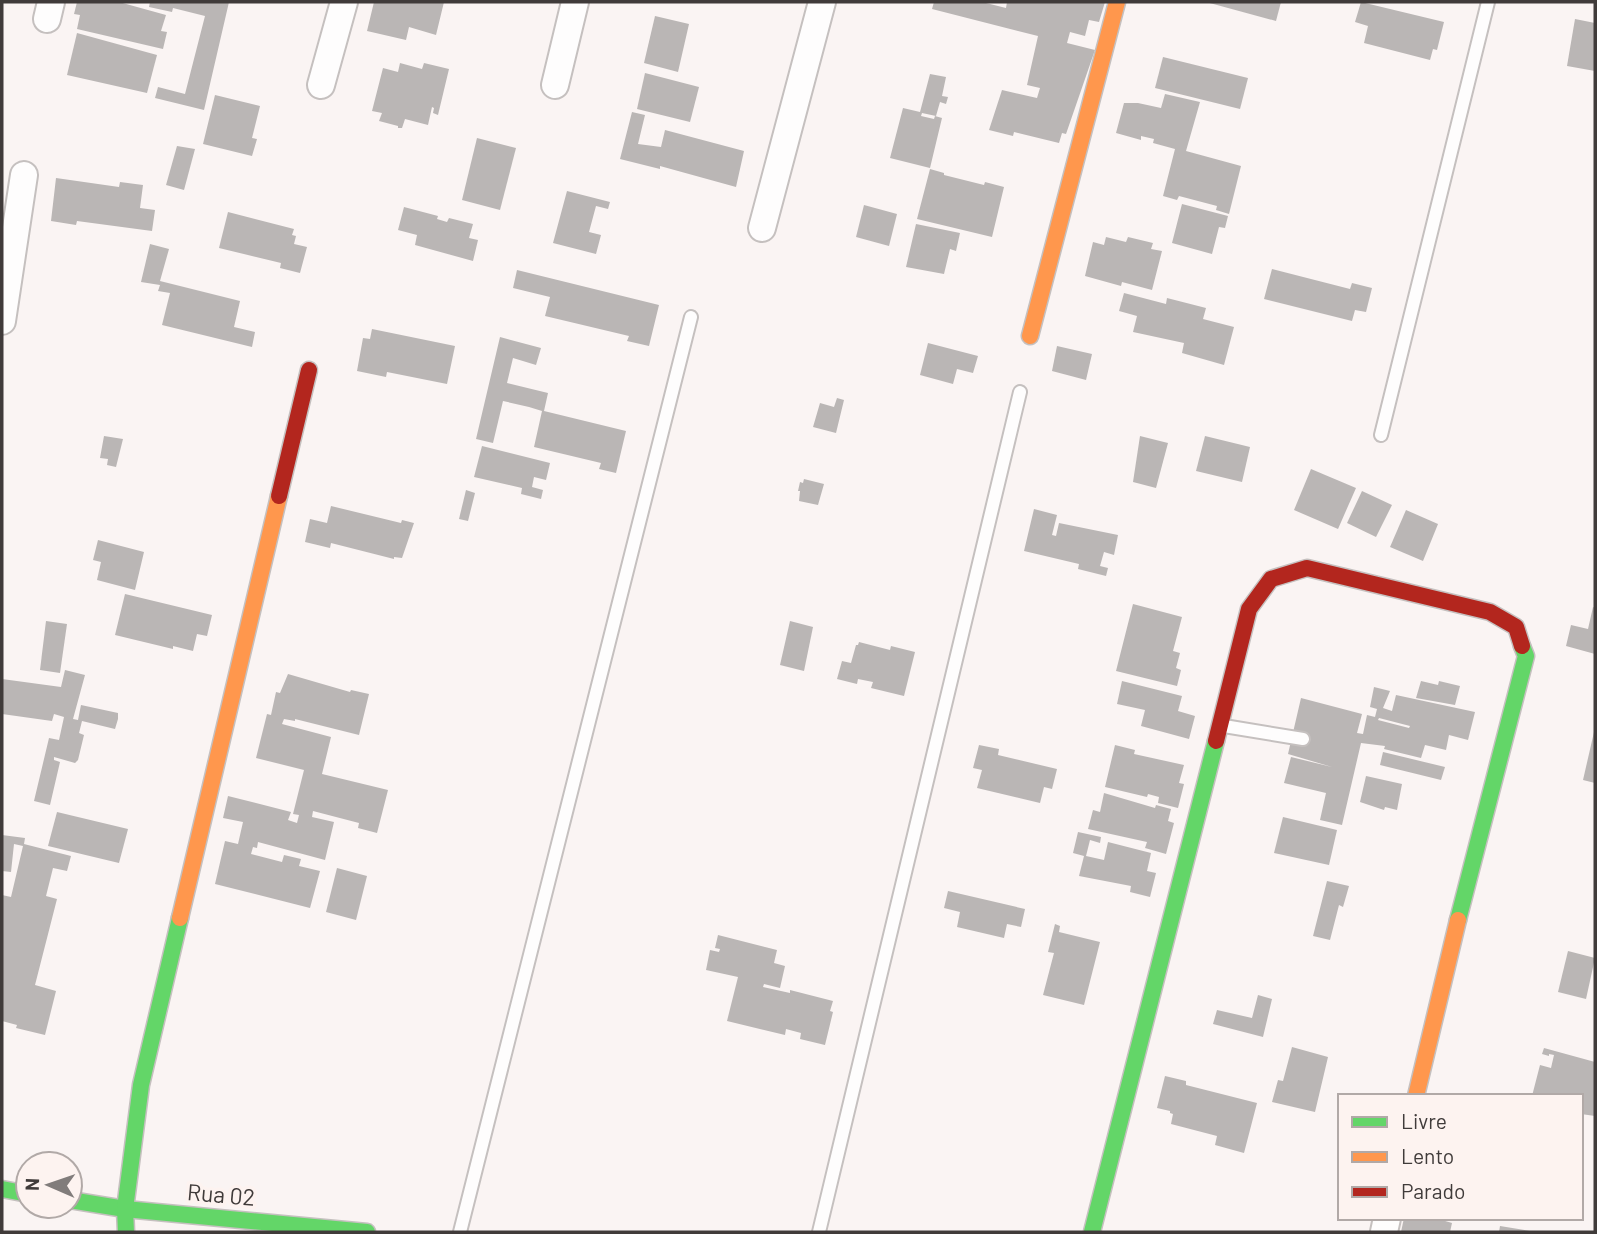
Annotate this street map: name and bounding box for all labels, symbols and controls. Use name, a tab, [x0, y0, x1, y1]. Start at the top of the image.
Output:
legend	[1338, 1094, 1583, 1220]
text: Livre	[1401, 1108, 1447, 1133]
text: Lento	[1401, 1143, 1454, 1168]
north arrow	[14, 1150, 84, 1220]
street label: Rua 02	[186, 1177, 256, 1211]
text: N	[20, 1178, 43, 1191]
text: Parado	[1401, 1178, 1465, 1203]

